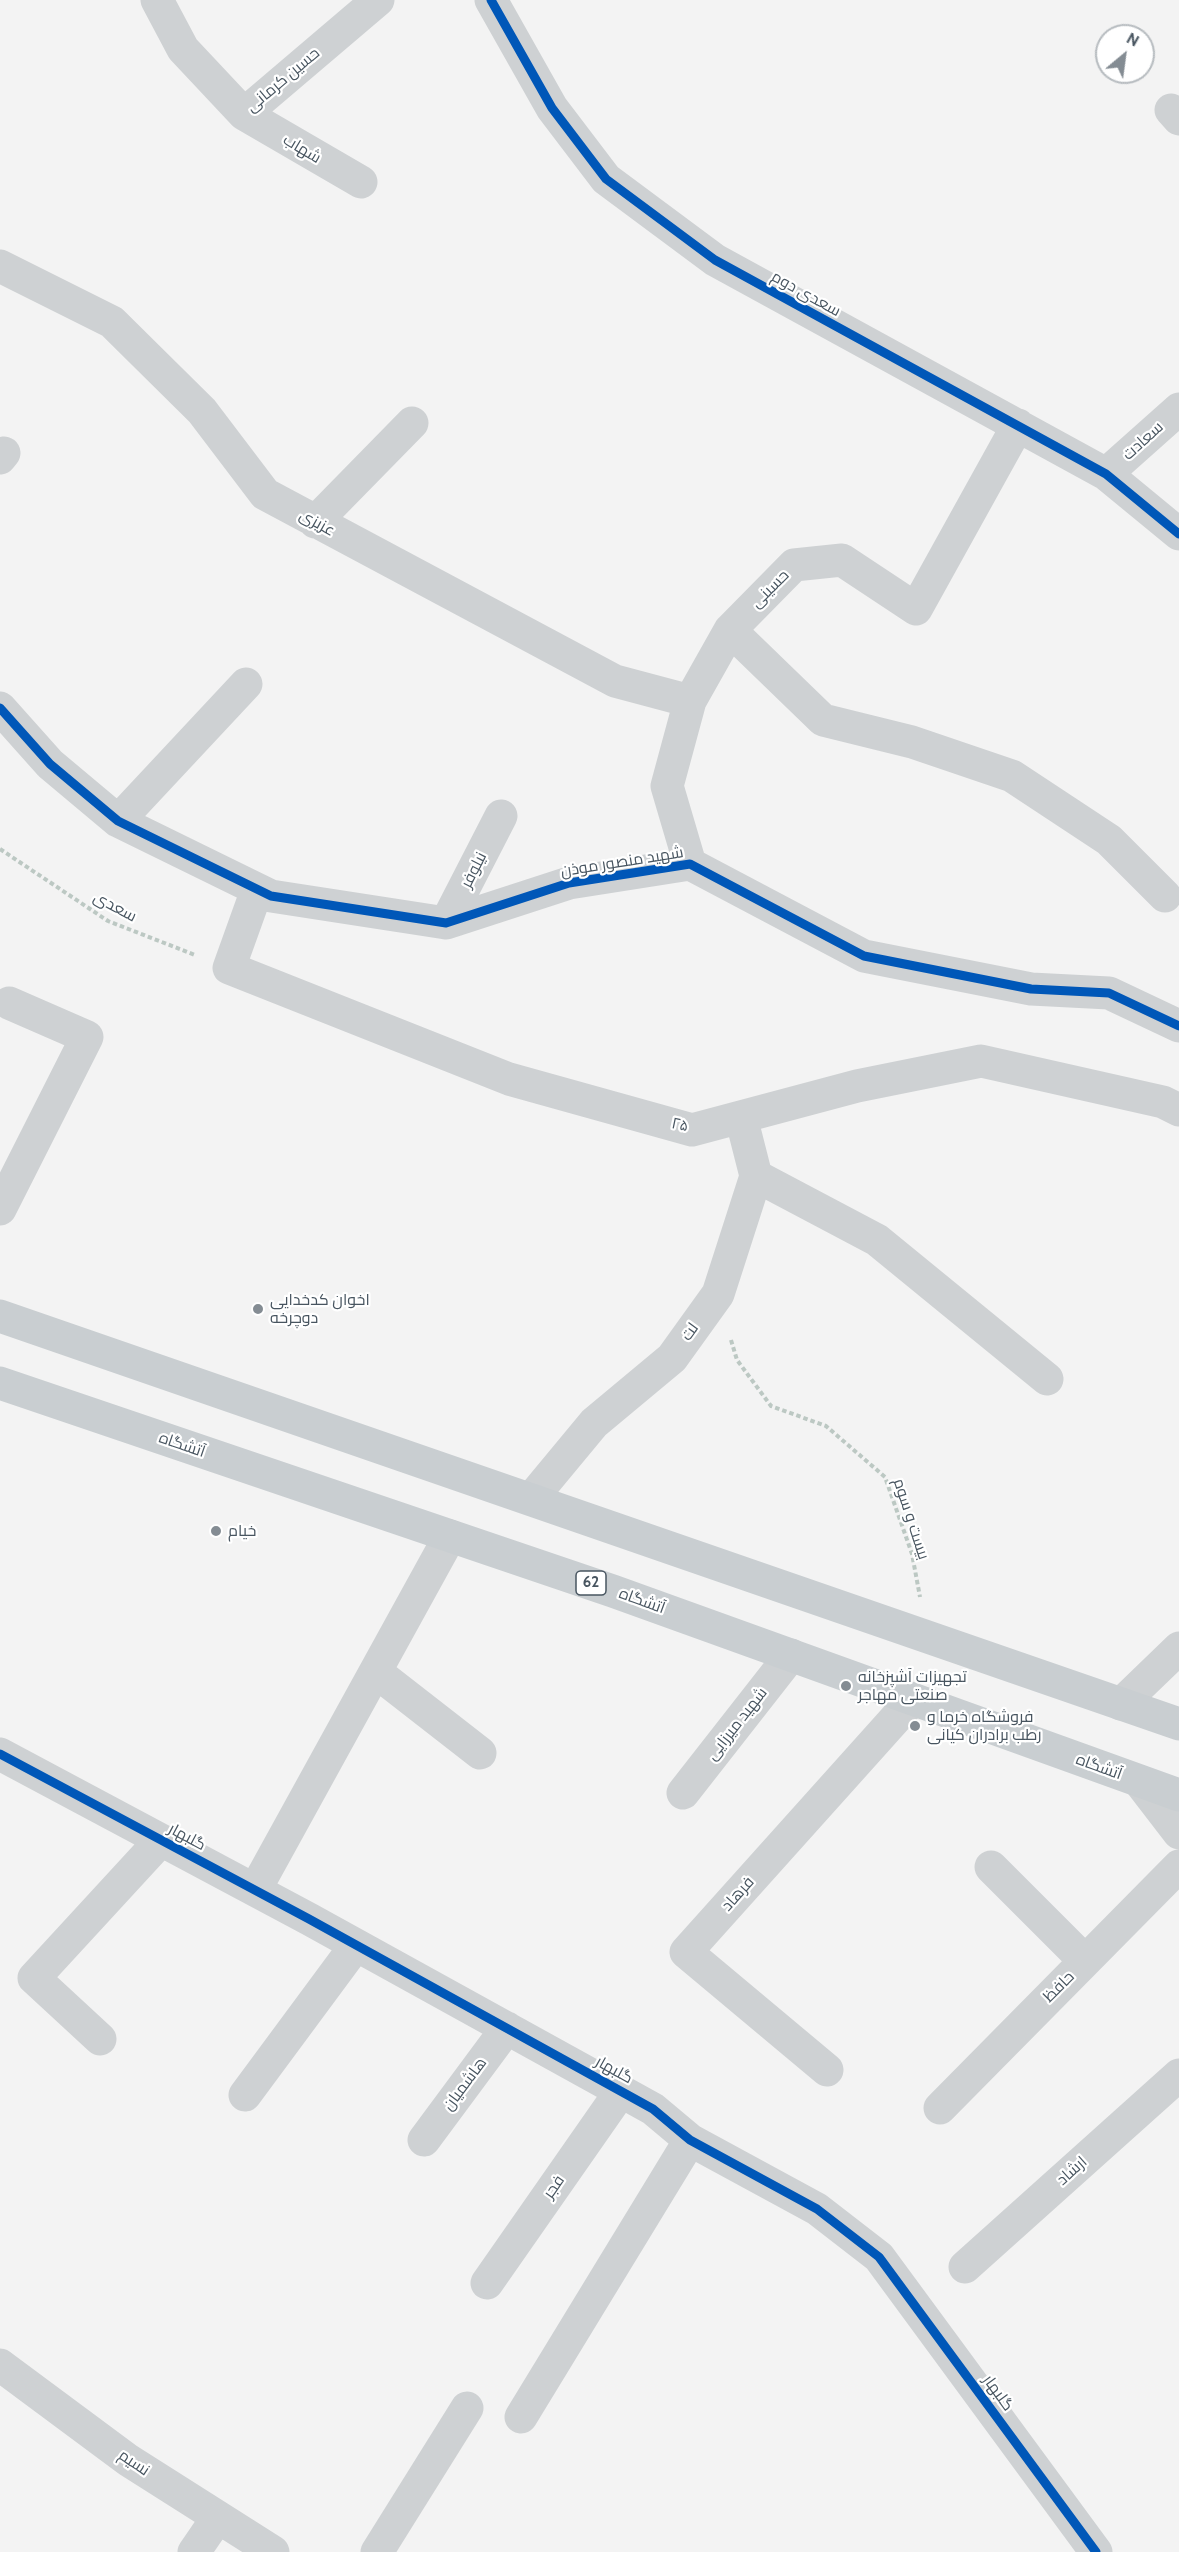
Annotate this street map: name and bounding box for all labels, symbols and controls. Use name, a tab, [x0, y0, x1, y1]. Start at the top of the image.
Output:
north arrow	[1095, 24, 1155, 84]
text: N	[1123, 29, 1143, 51]
street label: حسین کرمانی	[242, 44, 324, 116]
street label: شهاب	[279, 130, 325, 168]
street label: سعدی دوم	[768, 267, 844, 321]
street label: سعادت	[1119, 418, 1167, 464]
street label: عزیزی	[296, 505, 338, 541]
street label: حسینی	[747, 566, 793, 612]
street label: شهید منصور موذن	[559, 843, 685, 881]
street label: نیلوفر	[457, 849, 491, 891]
street label: سعدی	[90, 888, 140, 926]
street label: ۲۵	[670, 1114, 690, 1136]
place label: اخوان کدخدایی دوچرخه	[270, 1290, 370, 1328]
marker: اخوان کدخدایی دوچرخه	[251, 1302, 265, 1316]
street label: لت	[677, 1319, 703, 1345]
street label: آتشگاه	[156, 1428, 208, 1462]
street label: بیست و سوم	[889, 1476, 933, 1562]
place label: خیام	[228, 1521, 256, 1541]
marker: خیام	[209, 1524, 223, 1538]
road number: 62	[576, 1571, 606, 1595]
street label: آتشگاه	[616, 1584, 668, 1618]
place label: تجهیزات آشپزخانه صنعتی مهاجر	[858, 1667, 967, 1705]
marker: تجهیزات آشپزخانه صنعتی مهاجر	[839, 1679, 853, 1693]
street label: شهید میرزایی	[703, 1684, 771, 1764]
place label: فروشگاه خرما و رطب برادران کیانی	[927, 1707, 1041, 1745]
marker: فروشگاه خرما و رطب برادران کیانی	[908, 1719, 922, 1733]
street label: آتشگاه	[1073, 1750, 1125, 1784]
street label: گلبهار	[165, 1819, 209, 1855]
street label: فرهاد	[718, 1873, 758, 1915]
street label: حافظ	[1039, 1967, 1079, 2007]
street label: گلبهار	[592, 2052, 636, 2088]
street label: هاشمیان	[439, 2054, 491, 2114]
street label: ارشاد	[1053, 2152, 1091, 2190]
street label: فجر	[539, 2172, 569, 2202]
street label: گلبهار	[979, 2371, 1017, 2415]
street label: نسیم	[115, 2446, 153, 2480]

